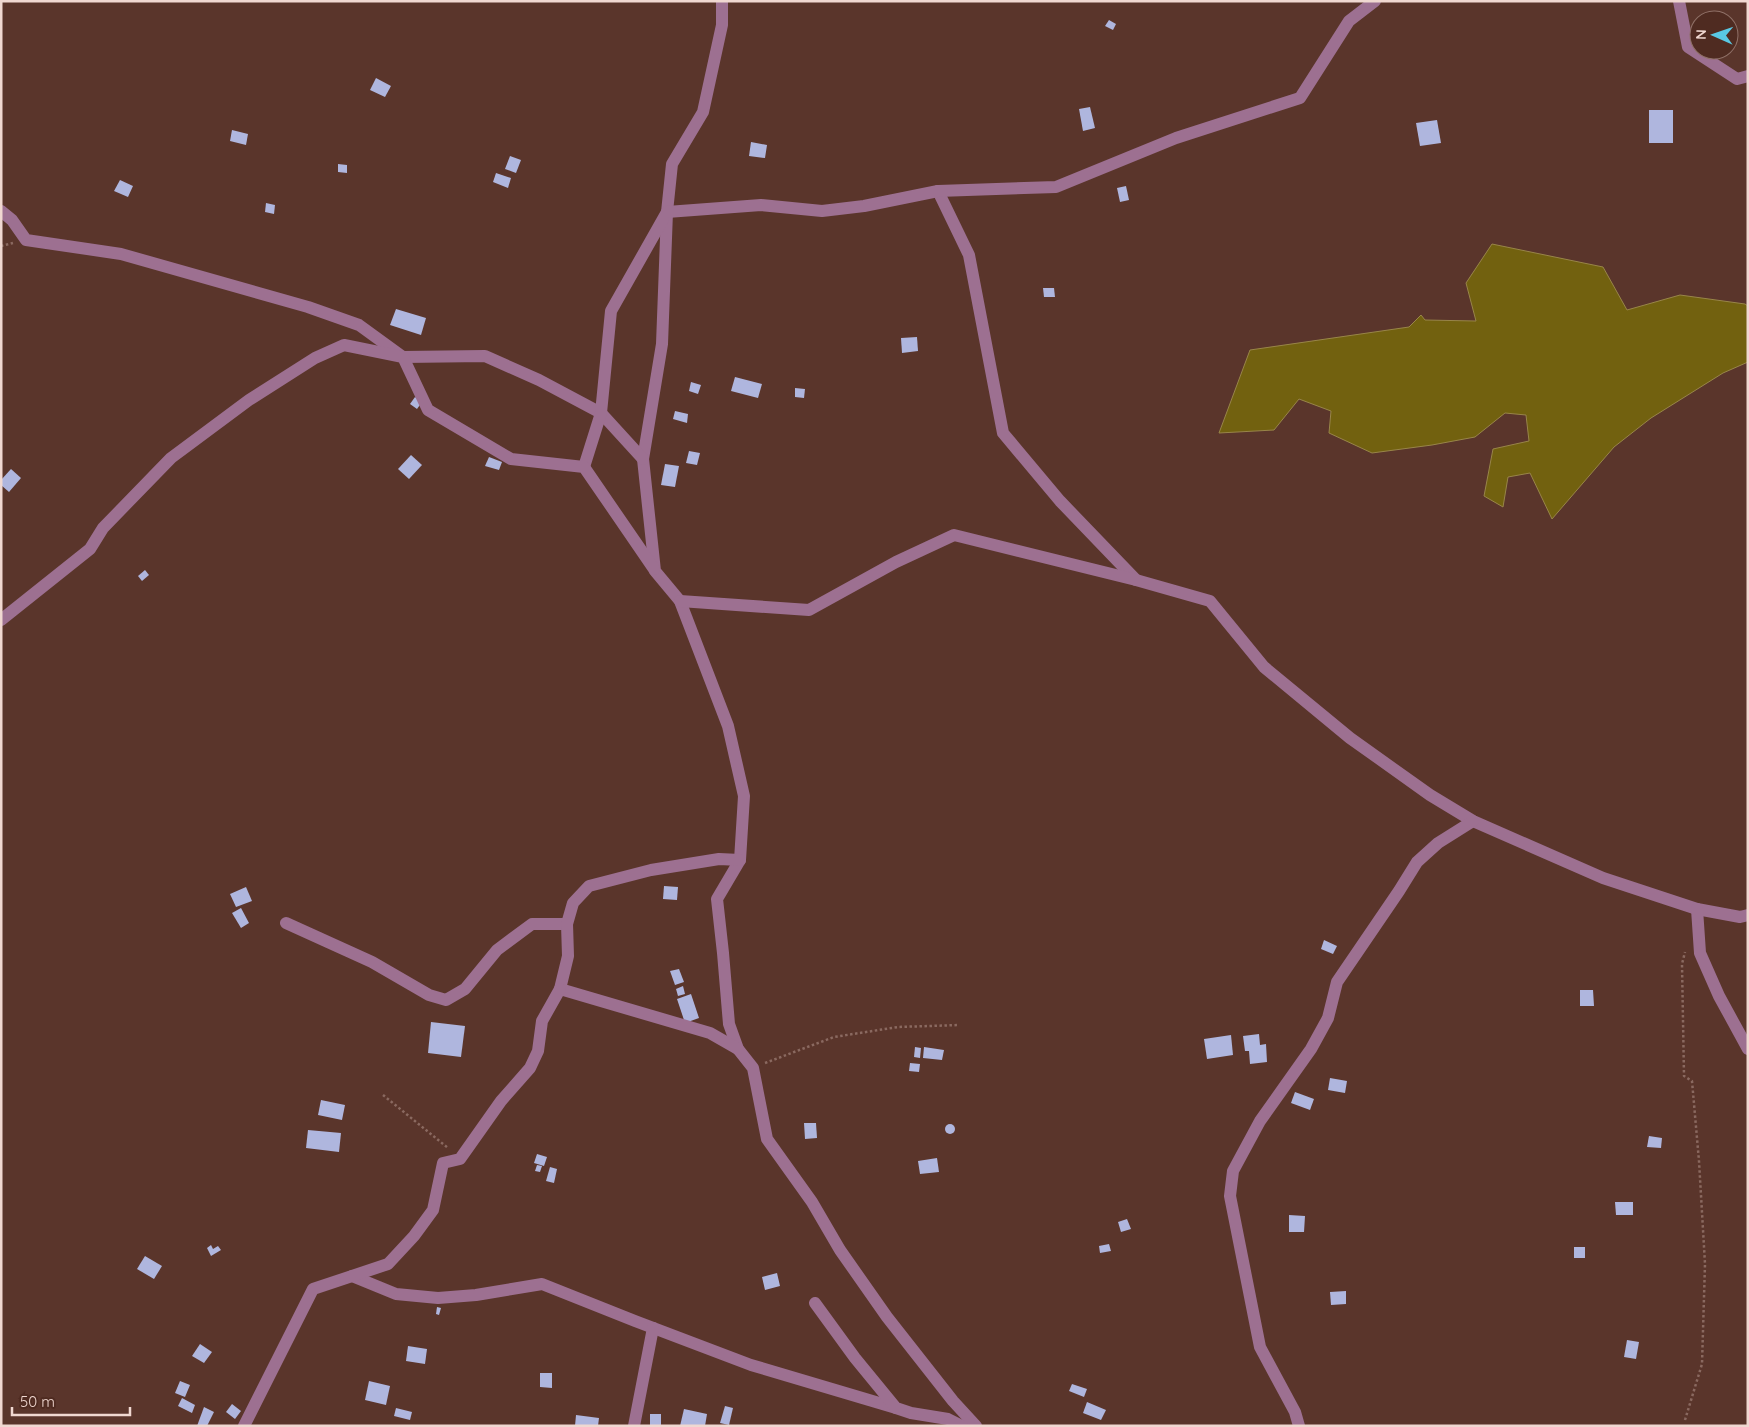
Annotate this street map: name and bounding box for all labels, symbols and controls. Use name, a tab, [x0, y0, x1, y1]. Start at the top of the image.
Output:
north arrow	[1689, 10, 1739, 60]
text: N	[1692, 29, 1710, 40]
scale bar	[12, 1384, 130, 1416]
text: 50 m	[20, 1392, 55, 1411]

